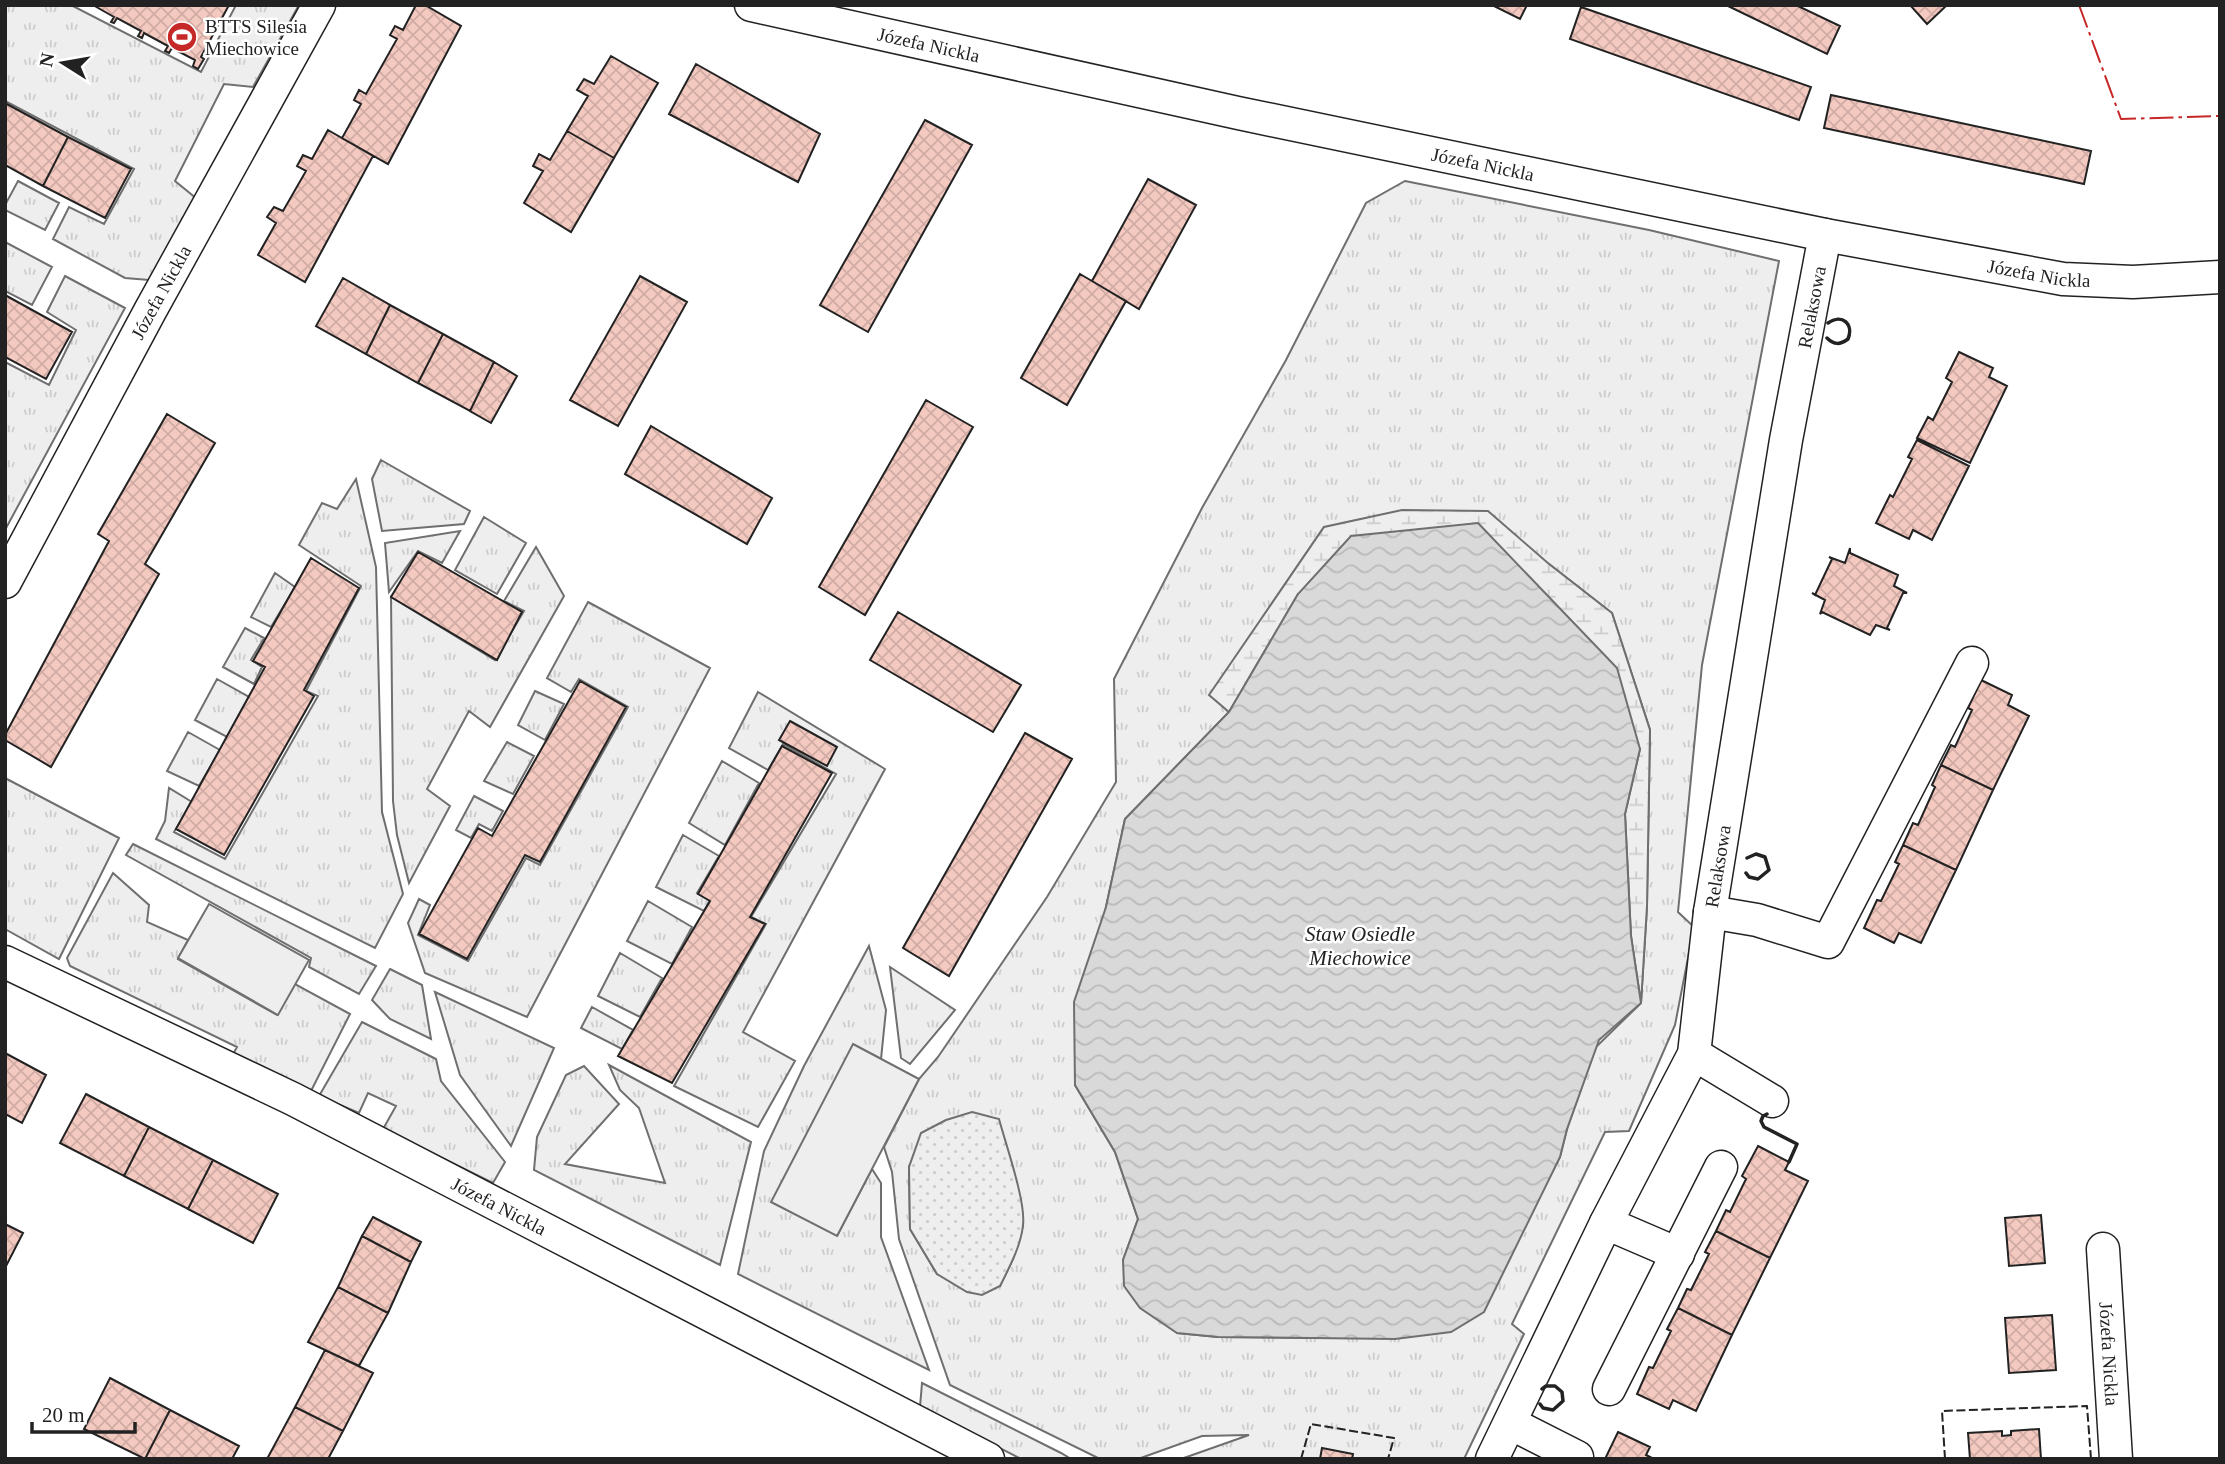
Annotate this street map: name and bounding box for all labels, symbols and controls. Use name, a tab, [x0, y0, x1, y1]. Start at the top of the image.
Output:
place label: BTTS Silesia Miechowice	[205, 16, 307, 59]
sports icon: BTTS Silesia Miechowice	[165, 20, 199, 54]
street label: Józefa Nickla	[876, 23, 982, 67]
north arrow	[28, 28, 98, 98]
text: N	[35, 51, 58, 69]
street label: Józefa Nickla	[1430, 144, 1536, 185]
street label: Józefa Nickla	[127, 241, 195, 343]
street label: Józefa Nickla	[1986, 255, 2092, 291]
street label: Relaksowa	[1794, 264, 1830, 350]
street label: Relaksowa	[1701, 823, 1735, 909]
water label: Staw Osiedle Miechowice	[1305, 922, 1415, 970]
street label: Józefa Nickla	[448, 1173, 550, 1240]
street label: Józefa Nickla	[2095, 1301, 2123, 1407]
scale bar	[32, 1390, 135, 1434]
text: 20 m	[42, 1403, 85, 1427]

